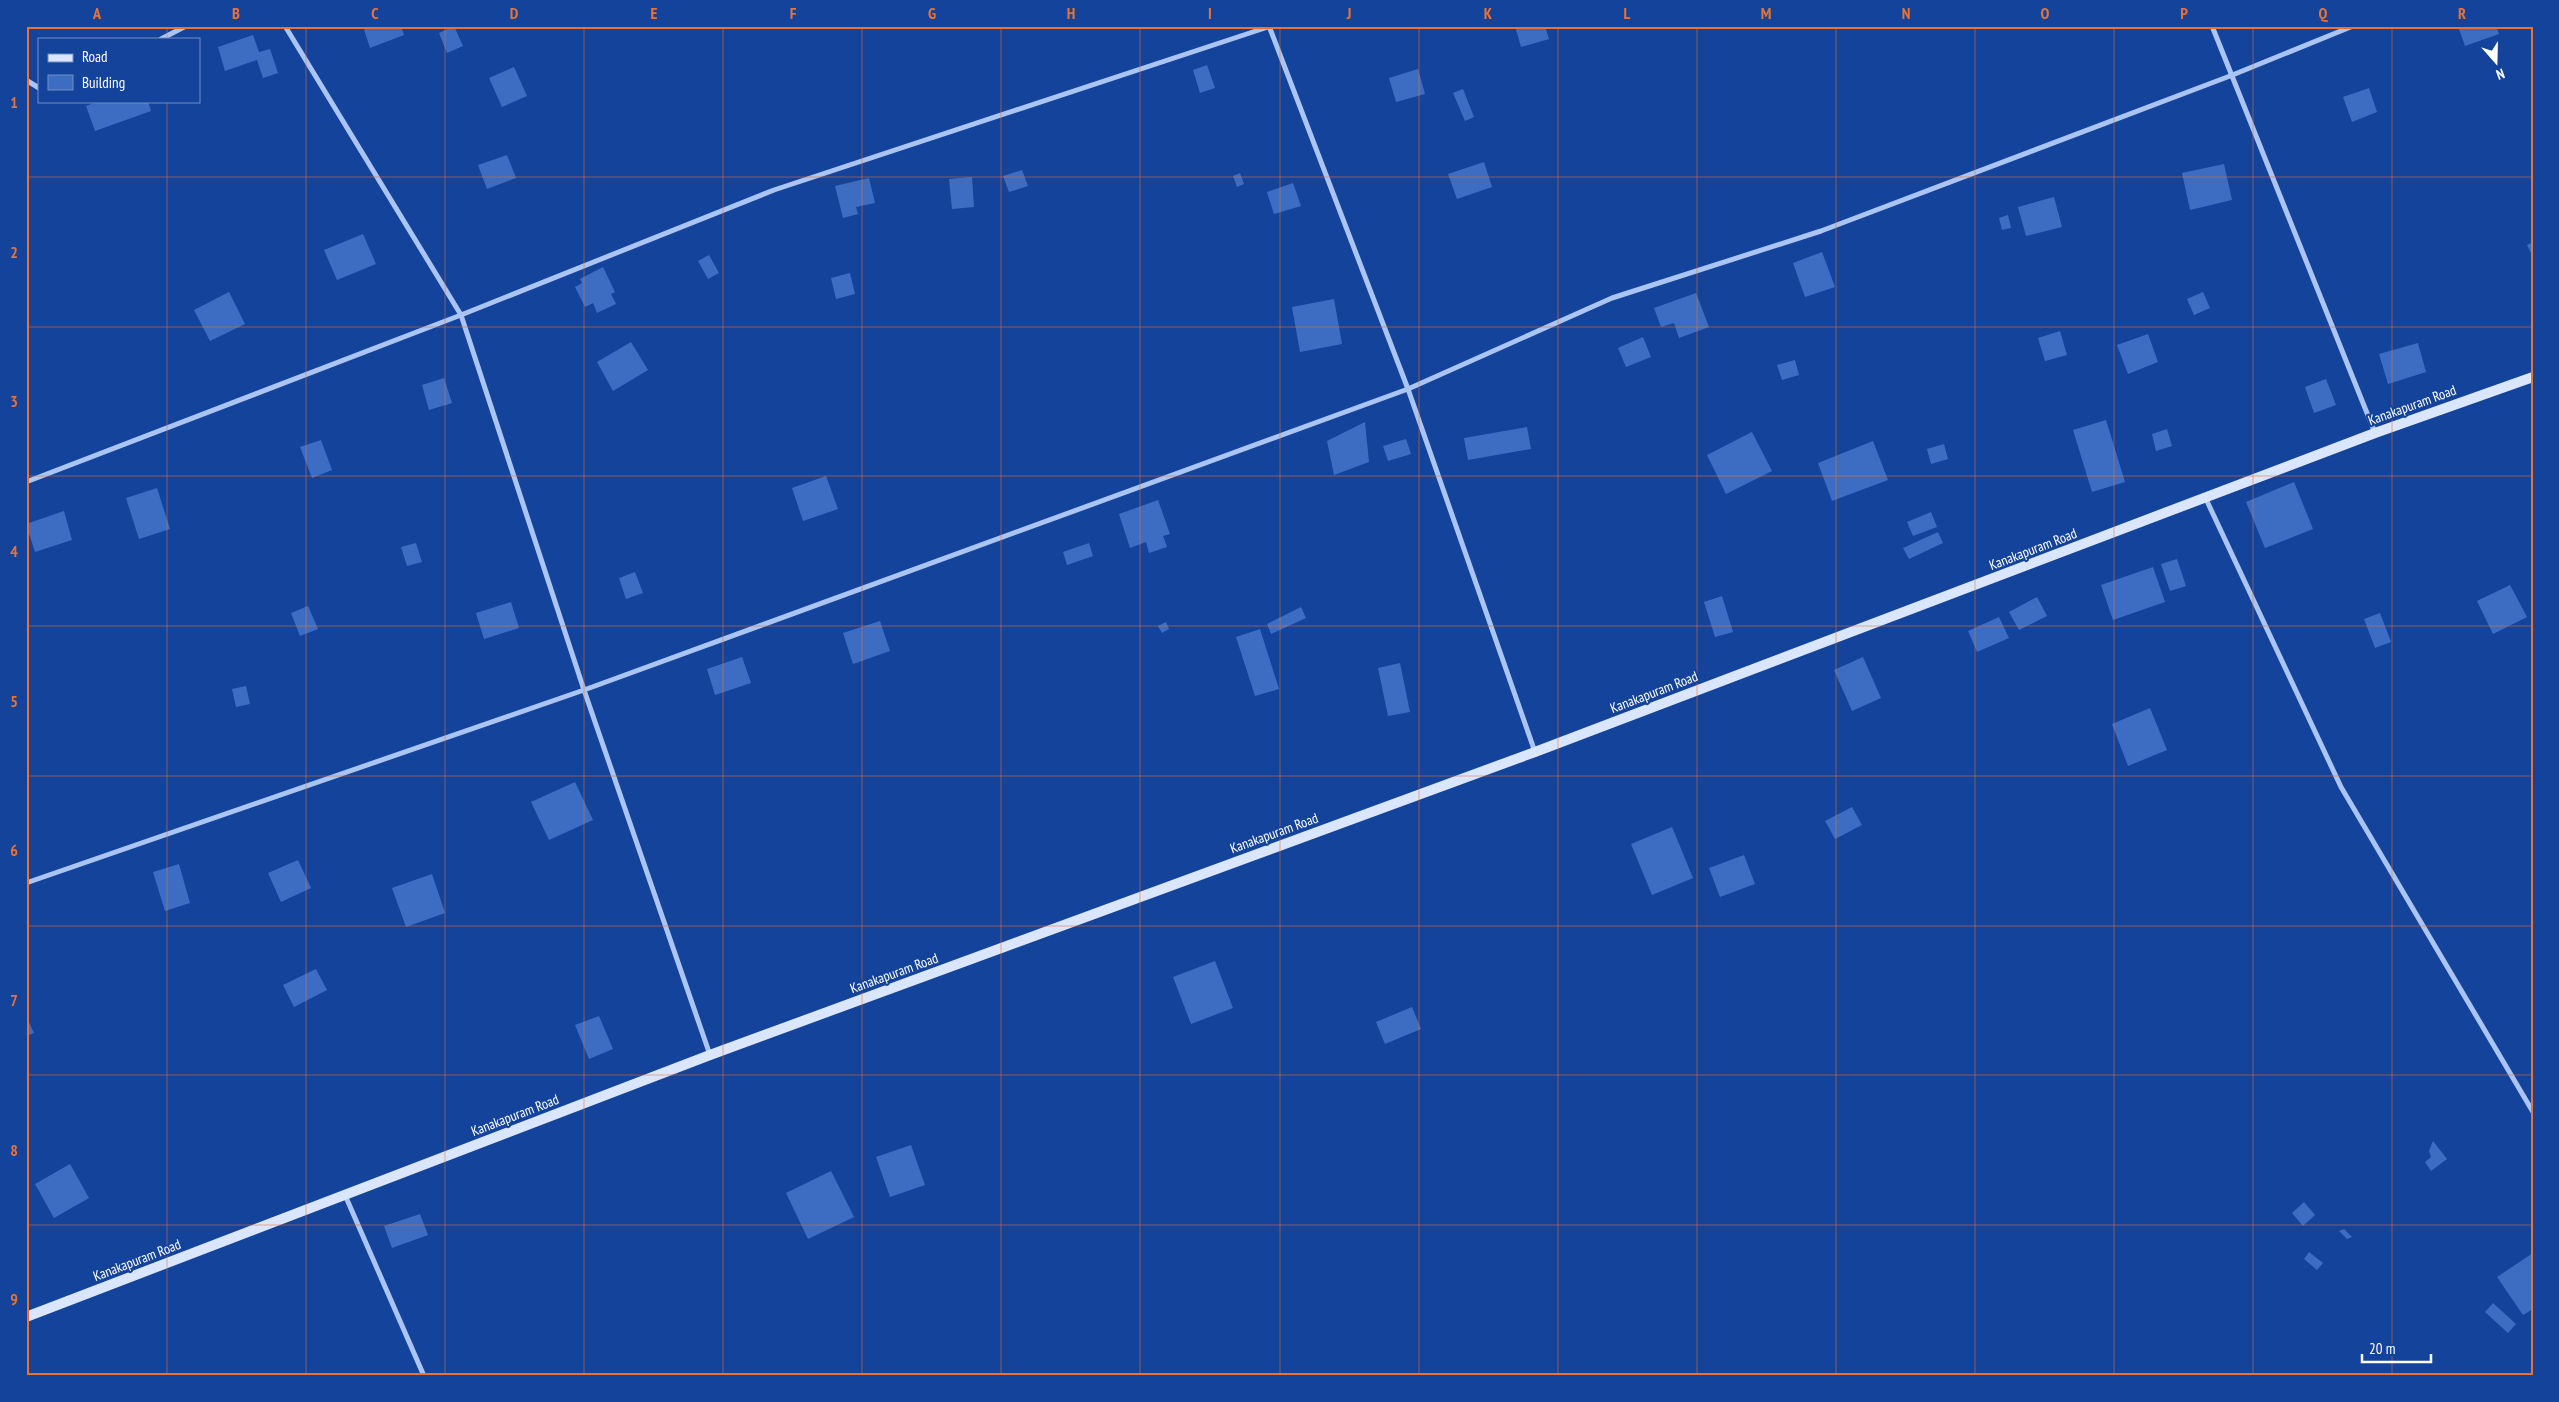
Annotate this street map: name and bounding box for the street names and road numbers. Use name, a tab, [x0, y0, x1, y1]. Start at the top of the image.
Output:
street label: Kanakapuram Road	[2365, 381, 2459, 429]
street label: Kanakapuram Road	[1987, 524, 2079, 574]
street label: Kanakapuram Road	[1608, 667, 1700, 717]
street label: Kanakapuram Road	[1227, 809, 1321, 857]
street label: Kanakapuram Road	[847, 949, 941, 997]
street label: Kanakapuram Road	[469, 1090, 561, 1140]
street label: Kanakapuram Road	[91, 1235, 183, 1285]

